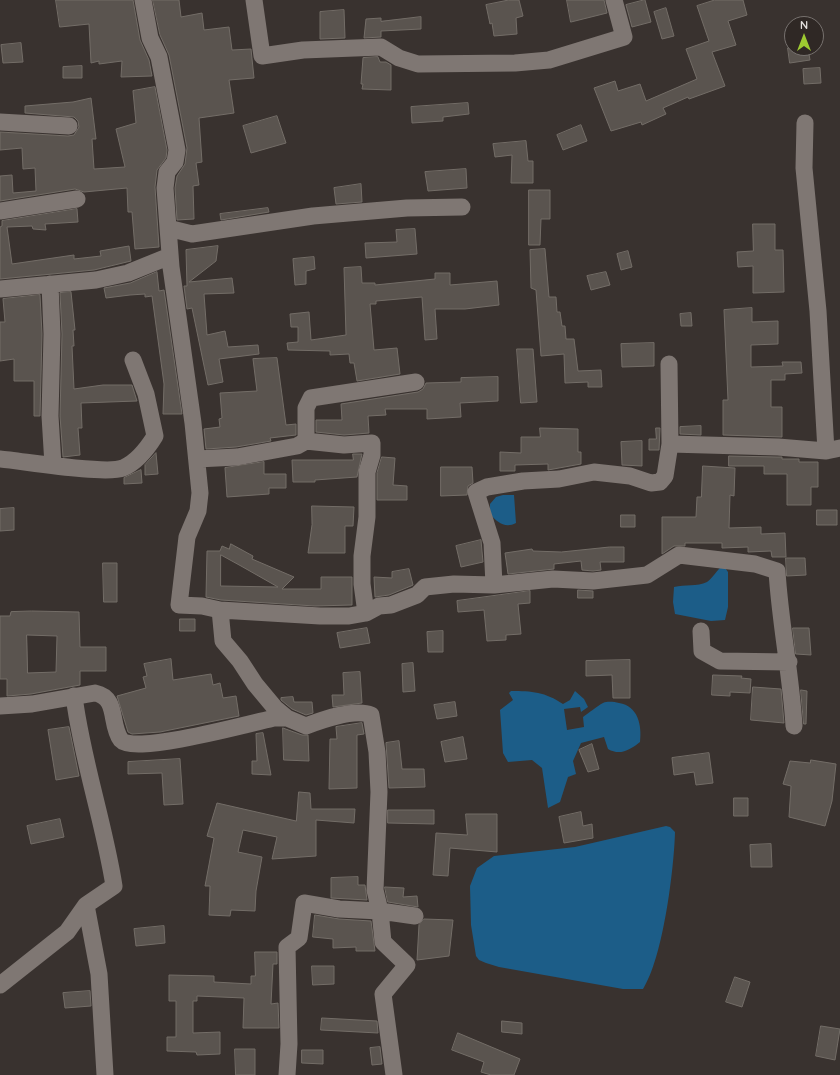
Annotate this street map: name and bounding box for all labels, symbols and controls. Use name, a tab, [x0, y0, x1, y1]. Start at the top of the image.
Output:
north arrow	[784, 16, 824, 56]
text: N	[800, 18, 808, 32]

